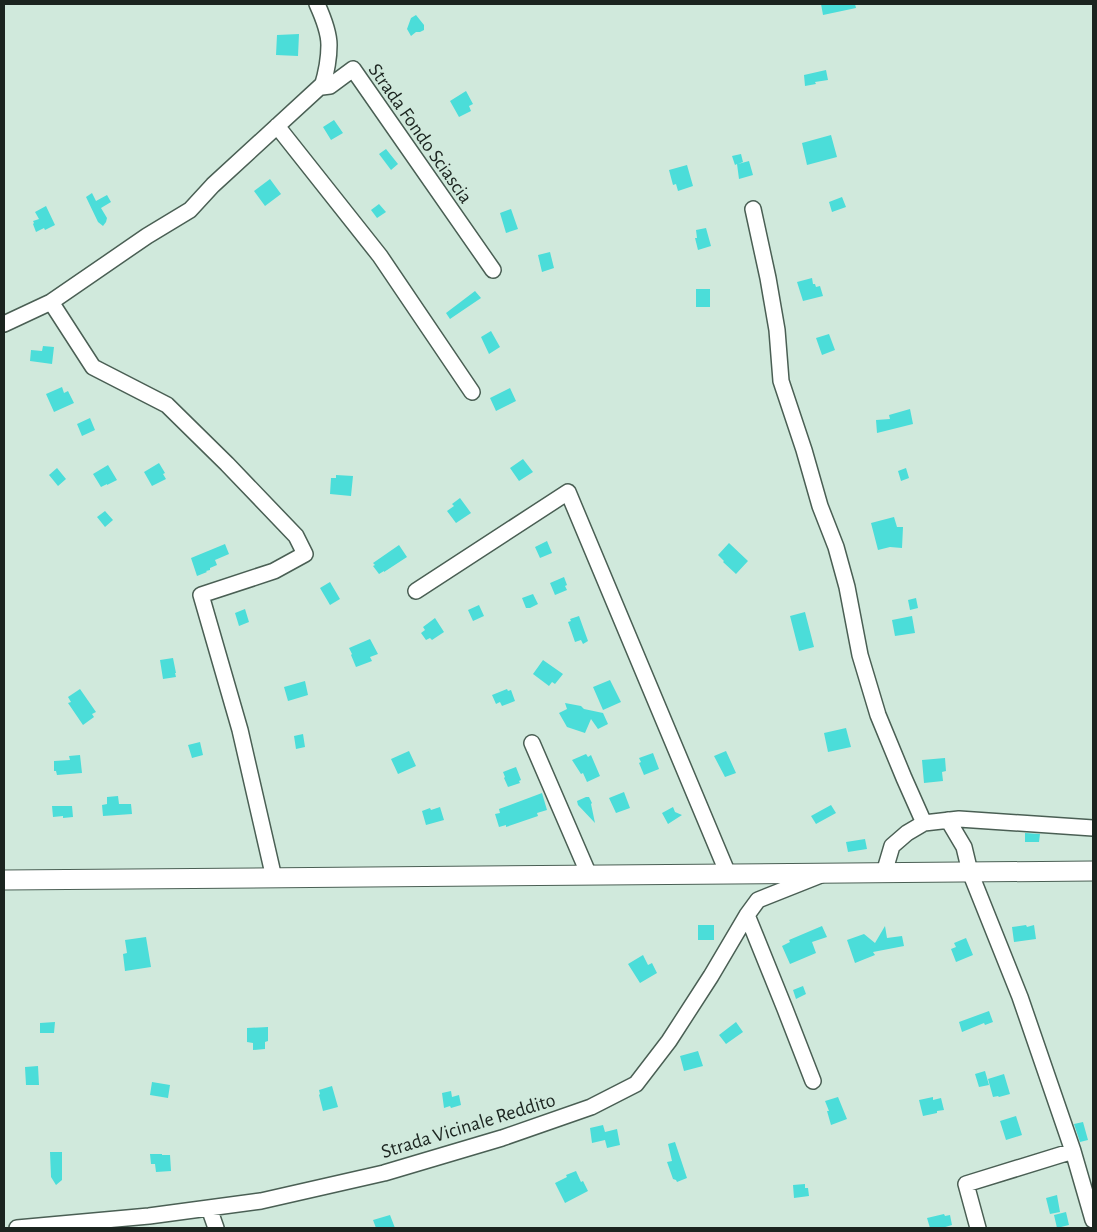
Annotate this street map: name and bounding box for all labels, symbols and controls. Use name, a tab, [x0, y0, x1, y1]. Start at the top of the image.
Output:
street label: Strada Fondo Sciascia	[364, 60, 476, 207]
street label: Strada Vicinale Reddito	[379, 1090, 558, 1162]

